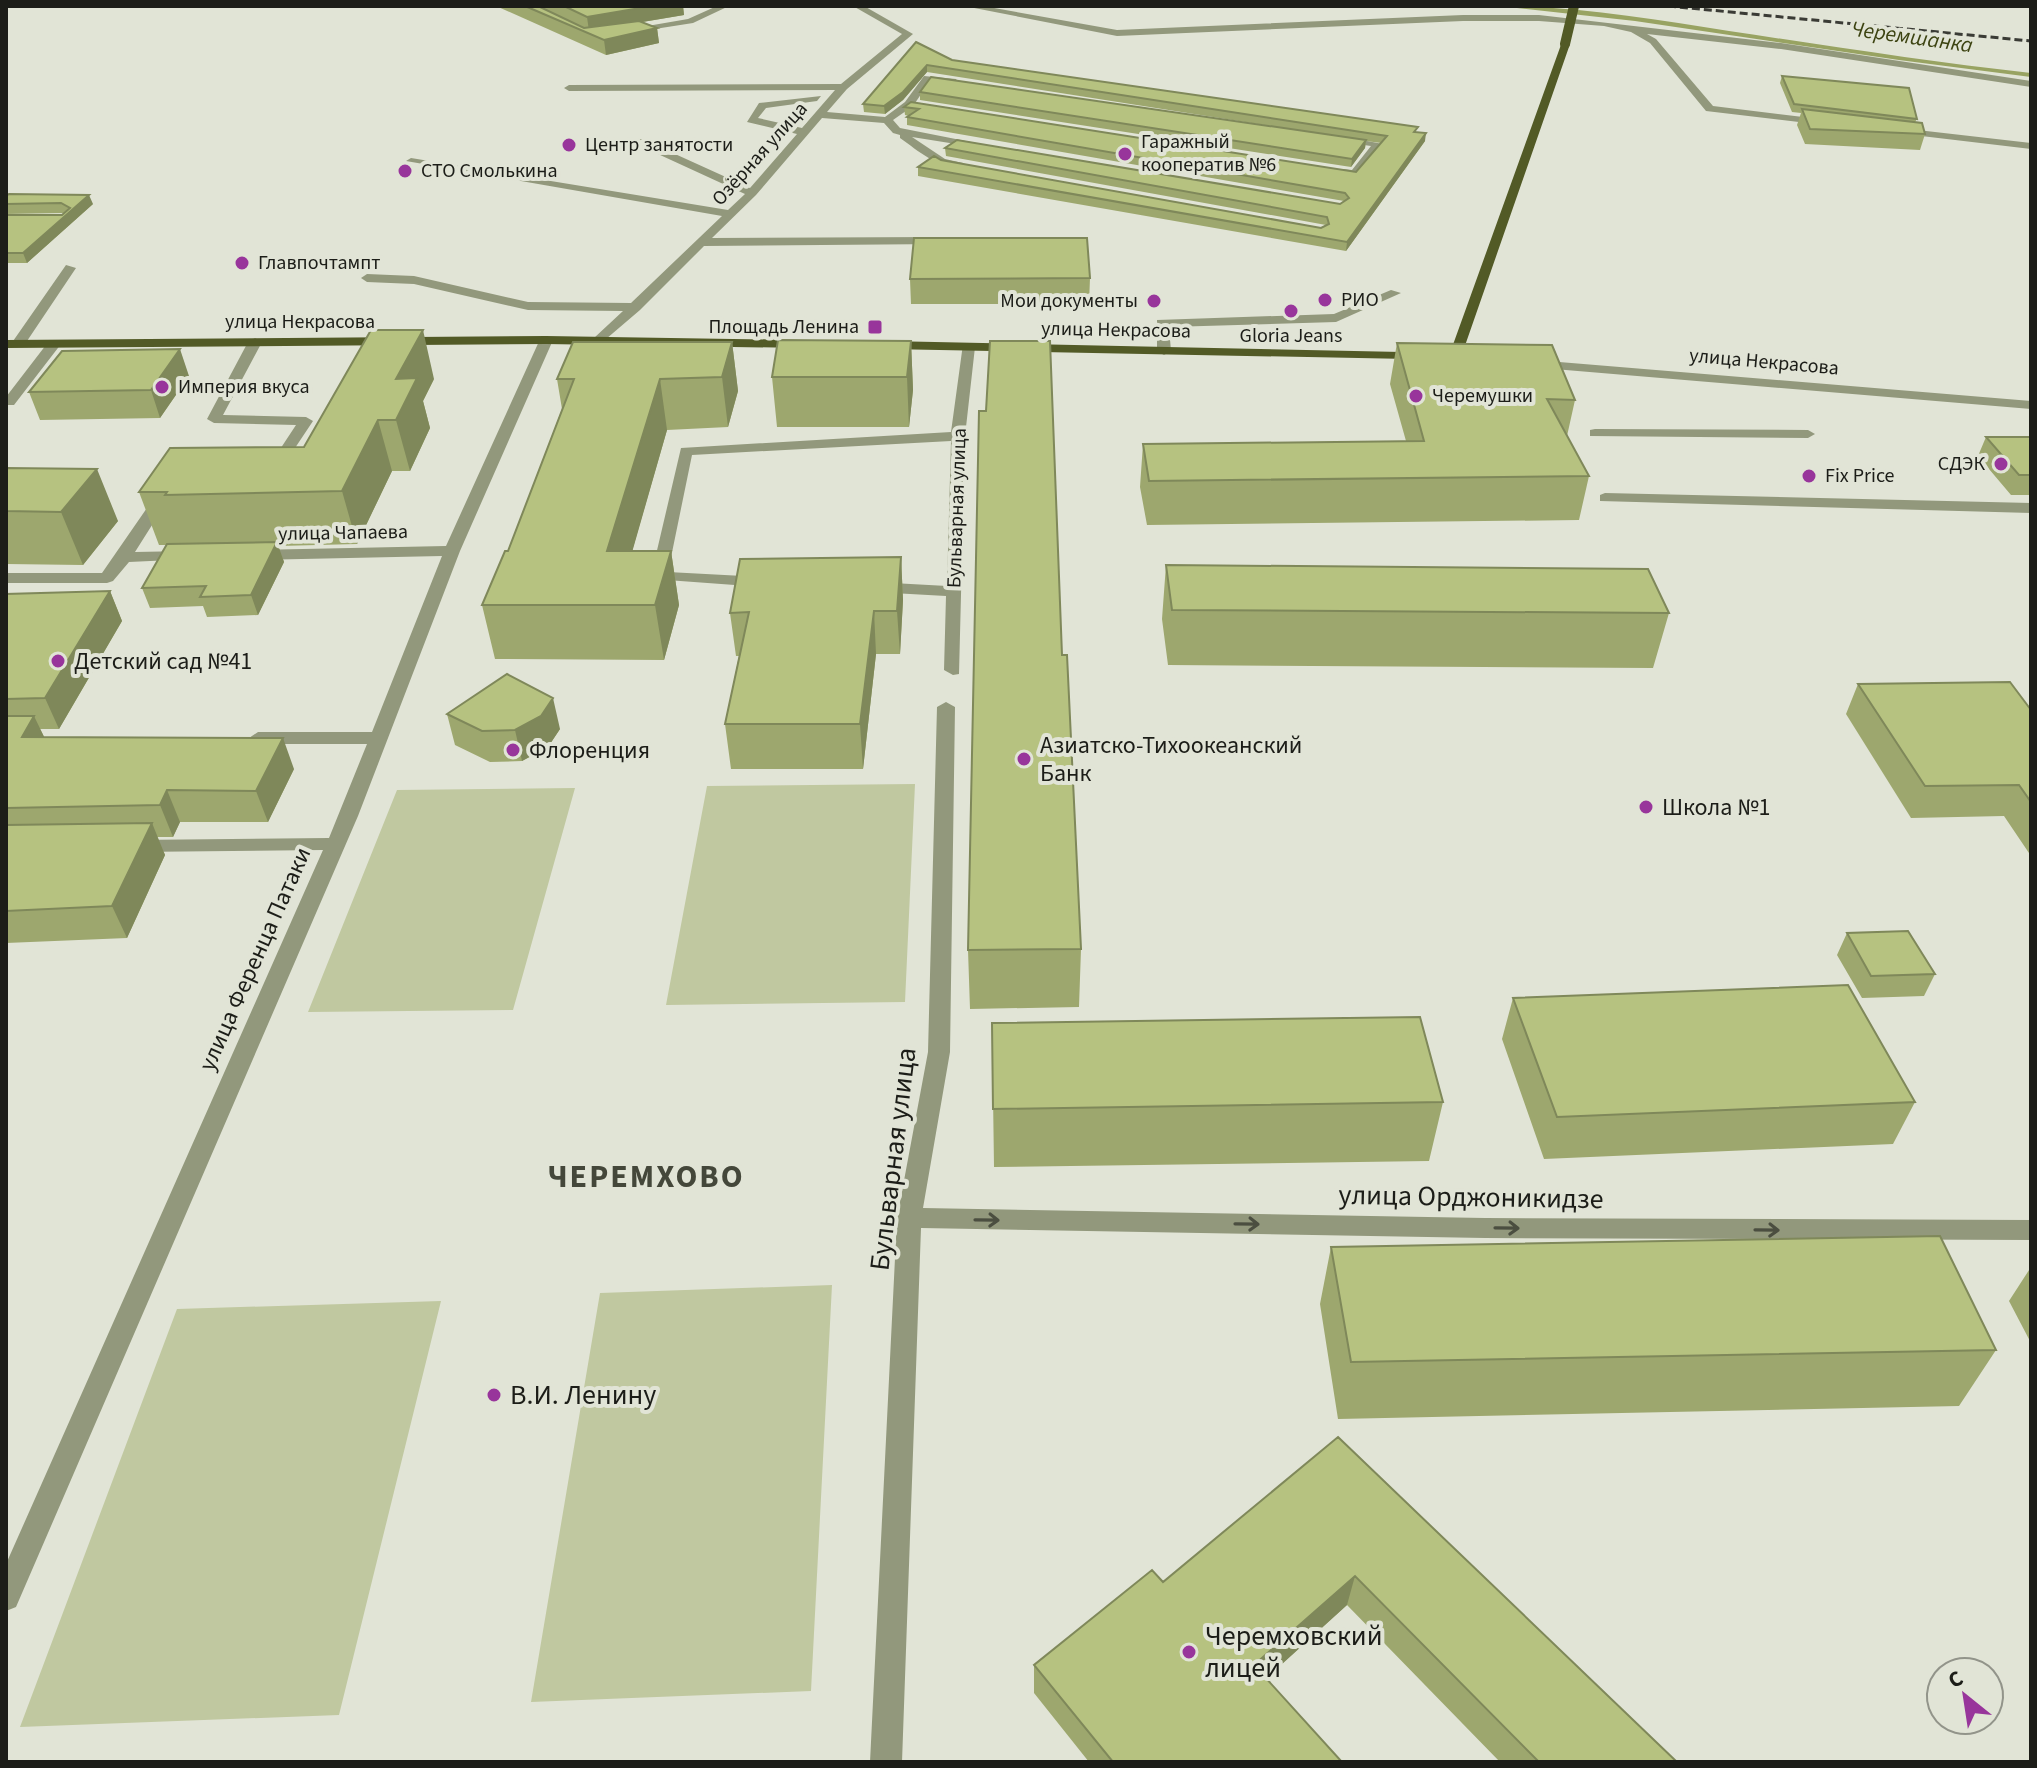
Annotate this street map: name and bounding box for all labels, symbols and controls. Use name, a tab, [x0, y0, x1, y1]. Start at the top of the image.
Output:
water label: Черемшанка	[1849, 13, 1975, 61]
street label: Озёрная улица	[706, 96, 814, 212]
place label: Гаражный кооператив №6	[1141, 128, 1276, 179]
place label: Центр занятости	[585, 131, 733, 159]
marker: Центр занятости	[560, 136, 578, 154]
marker: Гаражный кооператив №6	[1116, 145, 1134, 163]
place label: СТО Смолькина	[421, 157, 557, 185]
marker: СТО Смолькина	[396, 162, 414, 180]
place label: Главпочтампт	[258, 249, 380, 277]
marker: Главпочтампт	[233, 254, 251, 272]
place label: РИО	[1341, 286, 1379, 314]
place label: Мои документы	[1000, 287, 1138, 315]
marker: РИО	[1316, 291, 1334, 309]
marker: Мои документы	[1145, 292, 1163, 310]
marker: Gloria Jeans	[1282, 302, 1300, 320]
street label: улица Некрасова	[225, 308, 375, 336]
place label: Площадь Ленина	[708, 313, 859, 341]
street label: улица Некрасова	[1041, 315, 1191, 345]
marker: Площадь Ленина	[866, 318, 884, 336]
place label: Gloria Jeans	[1240, 322, 1342, 350]
street label: улица Некрасова	[1688, 342, 1840, 382]
place label: Империя вкуса	[178, 373, 310, 401]
marker: Империя вкуса	[153, 378, 171, 396]
place label: Черемушки	[1432, 382, 1533, 410]
marker: Черемушки	[1407, 387, 1425, 405]
street label: Бульварная улица	[940, 427, 974, 589]
place label: СДЭК	[1938, 450, 1985, 478]
marker: СДЭК	[1992, 455, 2010, 473]
place label: Fix Price	[1825, 462, 1895, 490]
marker: Fix Price	[1800, 467, 1818, 485]
street label: улица Чапаева	[278, 518, 408, 548]
place label: Детский сад №41	[74, 644, 252, 679]
marker: Детский сад №41	[49, 652, 67, 670]
place label: Азиатско-Тихоокеанский Банк	[1040, 728, 1302, 791]
place label: Флоренция	[529, 733, 650, 768]
marker: Флоренция	[504, 741, 522, 759]
marker: Азиатско-Тихоокеанский Банк	[1015, 750, 1033, 768]
place label: Школа №1	[1662, 790, 1771, 825]
marker: Школа №1	[1637, 798, 1655, 816]
street label: улица Ференца Патаки	[190, 842, 320, 1076]
street label: Бульварная улица	[859, 1045, 927, 1273]
district label: ЧЕРЕМХОВО	[547, 1154, 745, 1200]
street label: улица Орджоникидзе	[1338, 1175, 1604, 1219]
one-way arrow	[973, 1212, 1000, 1227]
one-way arrow	[1233, 1216, 1260, 1232]
one-way arrow	[1493, 1220, 1520, 1236]
one-way arrow	[1753, 1223, 1780, 1238]
place label: В.И. Ленину	[510, 1375, 656, 1415]
marker: В.И. Ленину	[485, 1386, 503, 1404]
place label: Черемховский лицей	[1205, 1616, 1382, 1688]
marker: Черемховский лицей	[1180, 1643, 1198, 1661]
north arrow	[1925, 1656, 2005, 1736]
text: С	[1942, 1662, 1969, 1697]

